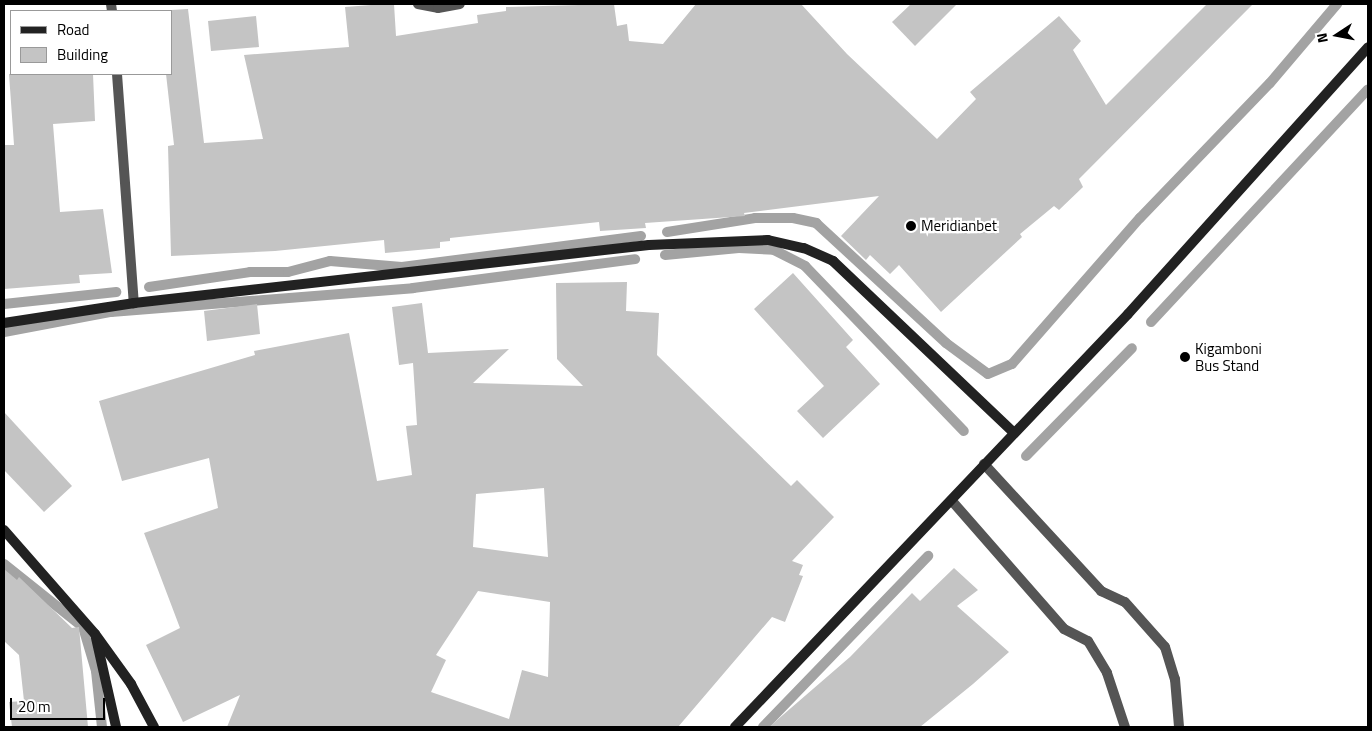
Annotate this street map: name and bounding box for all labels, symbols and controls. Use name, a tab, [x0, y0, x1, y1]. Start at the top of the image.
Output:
legend	[10, 10, 172, 75]
north arrow	[1312, 10, 1362, 60]
text: Road	[57, 18, 89, 41]
text: N	[1311, 31, 1333, 45]
text: Building	[57, 43, 108, 66]
place label: Meridianbet	[921, 217, 997, 235]
marker: Meridianbet	[905, 220, 917, 232]
place label: Kigamboni Bus Stand	[1195, 339, 1262, 374]
marker: Kigamboni Bus Stand	[1179, 351, 1191, 363]
scale bar	[12, 688, 108, 720]
text: 20 m	[18, 695, 51, 718]

